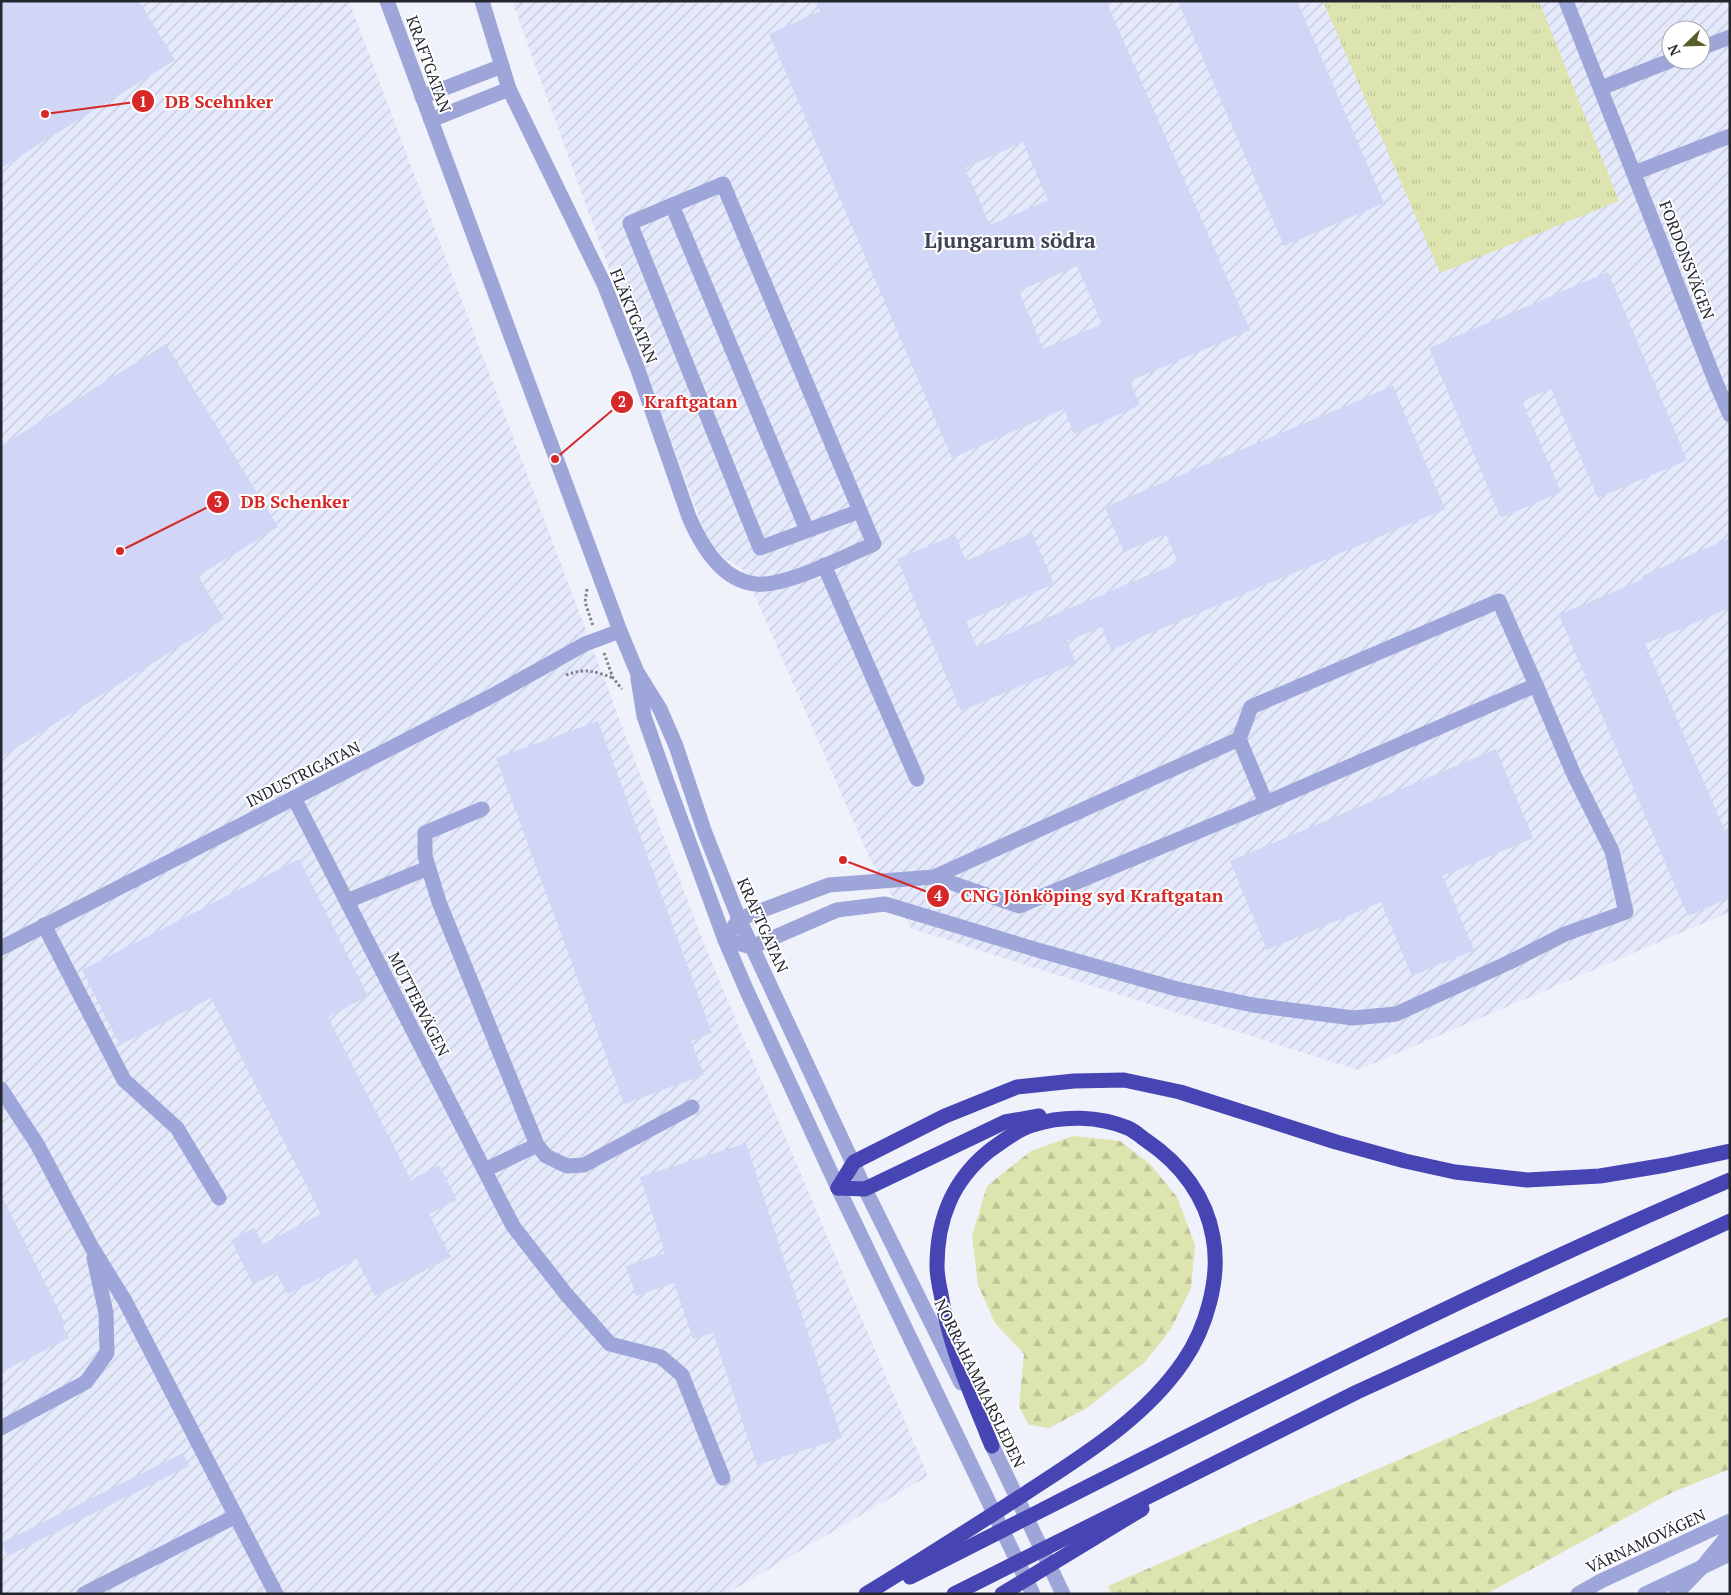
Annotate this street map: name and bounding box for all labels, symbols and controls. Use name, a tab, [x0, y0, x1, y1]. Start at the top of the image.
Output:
street label: KRAFTGATAN	[401, 13, 457, 116]
north arrow	[1661, 20, 1711, 70]
text: N	[1663, 41, 1684, 59]
callout: DB Scehnker	[130, 85, 284, 118]
text: DB Scehnker	[165, 89, 274, 113]
text: 1	[139, 91, 147, 111]
street label: FORDONSVÄGEN	[1654, 197, 1720, 323]
district label: Ljungarum södra	[924, 226, 1096, 254]
street label: FLÄKTGATAN	[605, 265, 663, 367]
callout: Kraftgatan	[609, 385, 748, 418]
text: Kraftgatan	[644, 389, 738, 413]
text: 2	[618, 391, 626, 411]
callout: DB Schenker	[206, 485, 360, 518]
text: DB Schenker	[241, 489, 350, 513]
text: 3	[214, 491, 222, 511]
street label: INDUSTRIGATAN	[242, 736, 364, 812]
street label: KRAFTGATAN	[732, 874, 794, 976]
callout: CNG Jönköping syd Kraftgatan	[925, 880, 1233, 913]
text: CNG Jönköping syd Kraftgatan	[961, 883, 1224, 907]
text: 4	[934, 885, 943, 905]
street label: MUTTERVÄGEN	[383, 948, 455, 1060]
street label: NORRAHAMMARSLEDEN	[929, 1295, 1031, 1471]
street label: VÄRNAMOVÄGEN	[1583, 1504, 1710, 1578]

